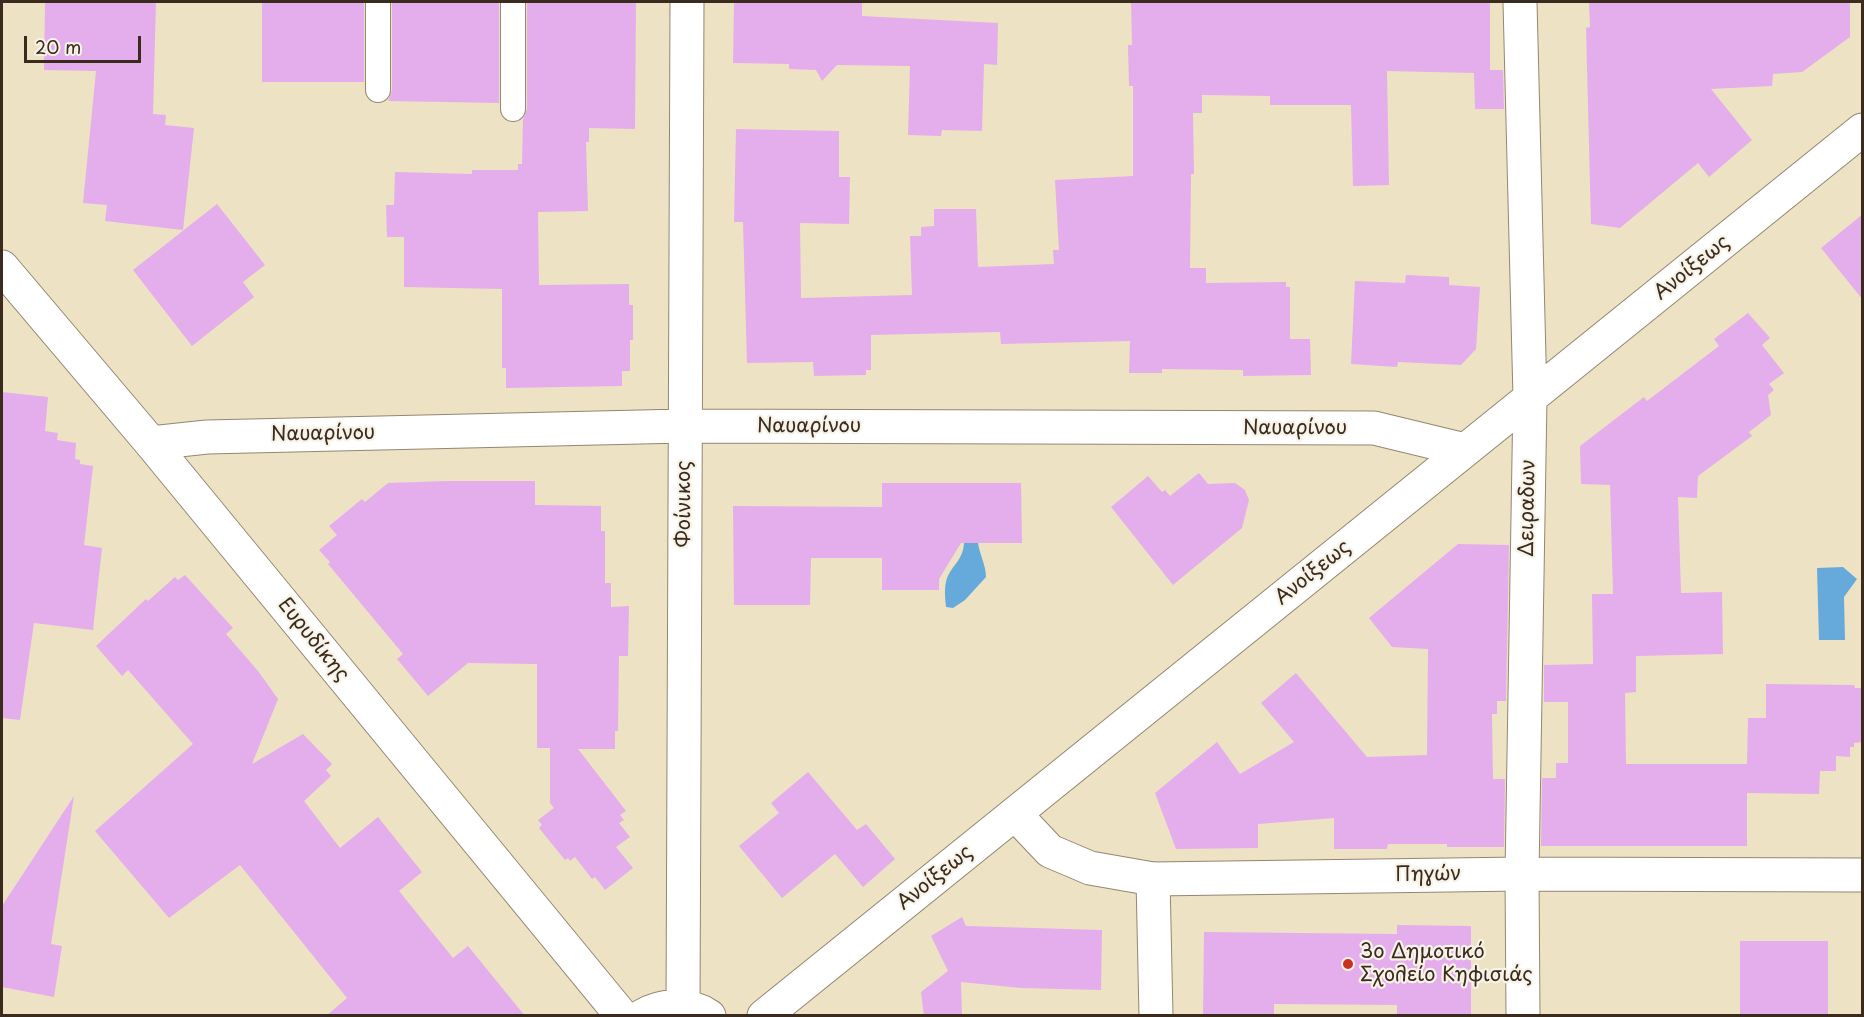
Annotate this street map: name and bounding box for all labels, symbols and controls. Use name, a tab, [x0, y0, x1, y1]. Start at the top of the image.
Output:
scale bar	[27, 24, 144, 62]
text: 20 m	[35, 33, 81, 60]
street label: Ανοίξεως	[1650, 230, 1734, 306]
street label: Ναυαρίνου	[757, 414, 861, 438]
street label: Ναυαρίνου	[1243, 416, 1347, 440]
street label: Ναυαρίνου	[271, 421, 375, 447]
street label: Δειραδων	[1515, 459, 1541, 557]
street label: Φοίνικος	[672, 460, 696, 548]
street label: Ανοίξεως	[1271, 535, 1355, 611]
street label: Ευρυδίκης	[272, 594, 354, 686]
street label: Ανοίξεως	[893, 840, 977, 916]
street label: Πηγών	[1394, 862, 1462, 888]
place label: 3ο Δημοτικό Σχολείο Κηφισιάς	[1360, 940, 1533, 987]
marker: 3ο Δημοτικό Σχολείο Κηφισιάς	[1341, 957, 1355, 971]

